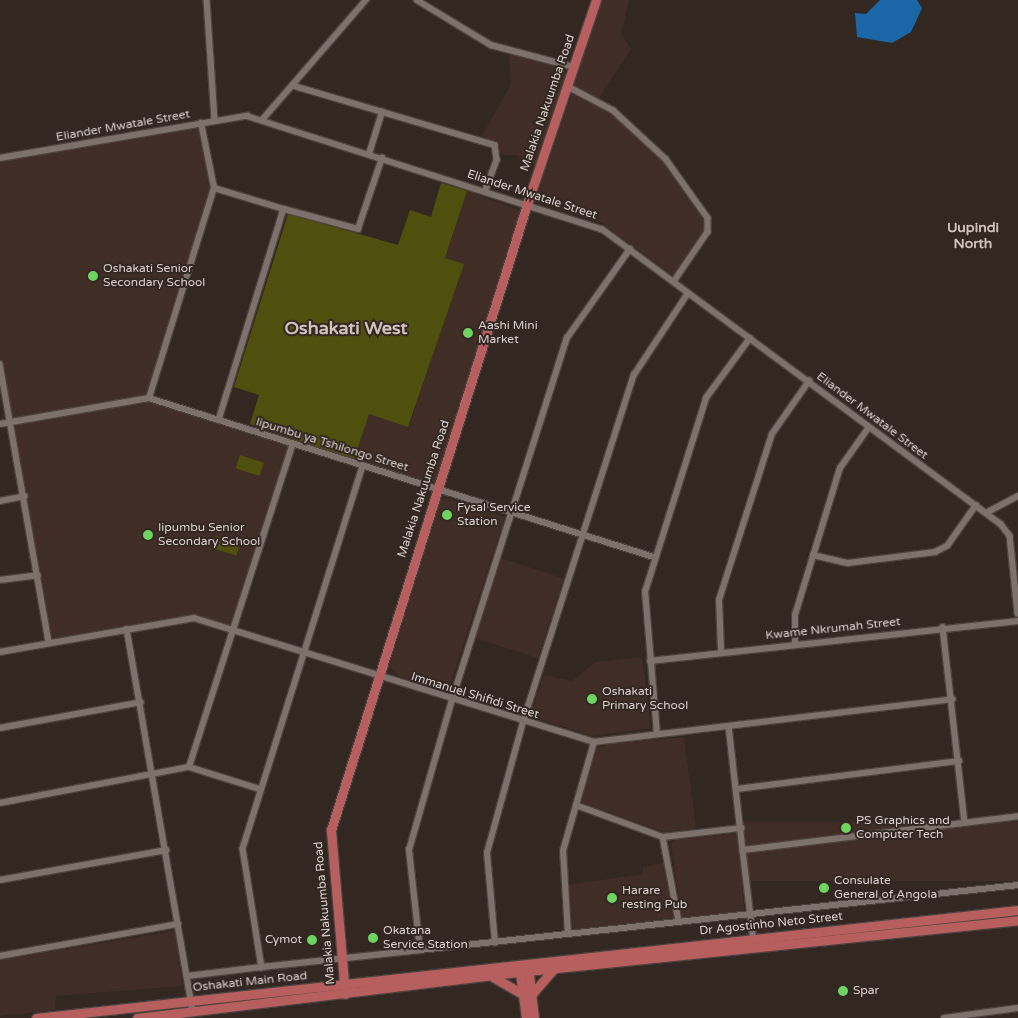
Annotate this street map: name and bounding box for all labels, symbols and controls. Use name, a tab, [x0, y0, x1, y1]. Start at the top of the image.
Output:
street label: Malakia Nakuumba Road	[518, 33, 578, 173]
street label: Eliander Mwatale Street	[55, 107, 191, 145]
street label: Eliander Mwatale Street	[465, 167, 599, 223]
district label: Uupindi North	[947, 220, 999, 252]
place label: Oshakati Senior Secondary School	[103, 262, 205, 290]
marker: Oshakati Senior Secondary School	[87, 270, 99, 282]
district label: Oshakati West	[285, 317, 407, 339]
place label: Aashi Mini Market	[478, 319, 538, 347]
marker: Aashi Mini Market	[462, 327, 474, 339]
street label: Eliander Mwatale Street	[813, 369, 931, 463]
street label: Iipumbu ya Tshilongo Street	[254, 415, 410, 475]
street label: Malakia Nakuumba Road	[395, 418, 453, 560]
place label: Fysal Service Station	[457, 501, 530, 529]
marker: Fysal Service Station	[441, 509, 453, 521]
place label: Iipumbu Senior Secondary School	[158, 521, 260, 549]
marker: Iipumbu Senior Secondary School	[142, 529, 154, 541]
street label: Kwame Nkrumah Street	[765, 615, 901, 643]
street label: Immanuel Shifidi Street	[409, 670, 541, 722]
place label: Oshakati Primary School	[602, 685, 688, 713]
marker: Oshakati Primary School	[586, 693, 598, 705]
place label: PS Graphics and Computer Tech	[856, 814, 950, 842]
marker: PS Graphics and Computer Tech	[840, 822, 852, 834]
street label: Malakia Nakuumba Road	[312, 841, 338, 985]
place label: Consulate General of Angola	[834, 874, 937, 902]
marker: Consulate General of Angola	[818, 882, 830, 894]
place label: Harare resting Pub	[622, 884, 687, 912]
marker: Harare resting Pub	[606, 892, 618, 904]
street label: Dr Agostinho Neto Street	[699, 909, 843, 939]
place label: Okatana Service Station	[383, 924, 468, 952]
marker: Okatana Service Station	[367, 932, 379, 944]
place label: Cymot	[265, 933, 302, 947]
marker: Cymot	[306, 934, 318, 946]
street label: Oshakati Main Road	[192, 969, 308, 995]
place label: Spar	[853, 984, 879, 998]
marker: Spar	[837, 985, 849, 997]

